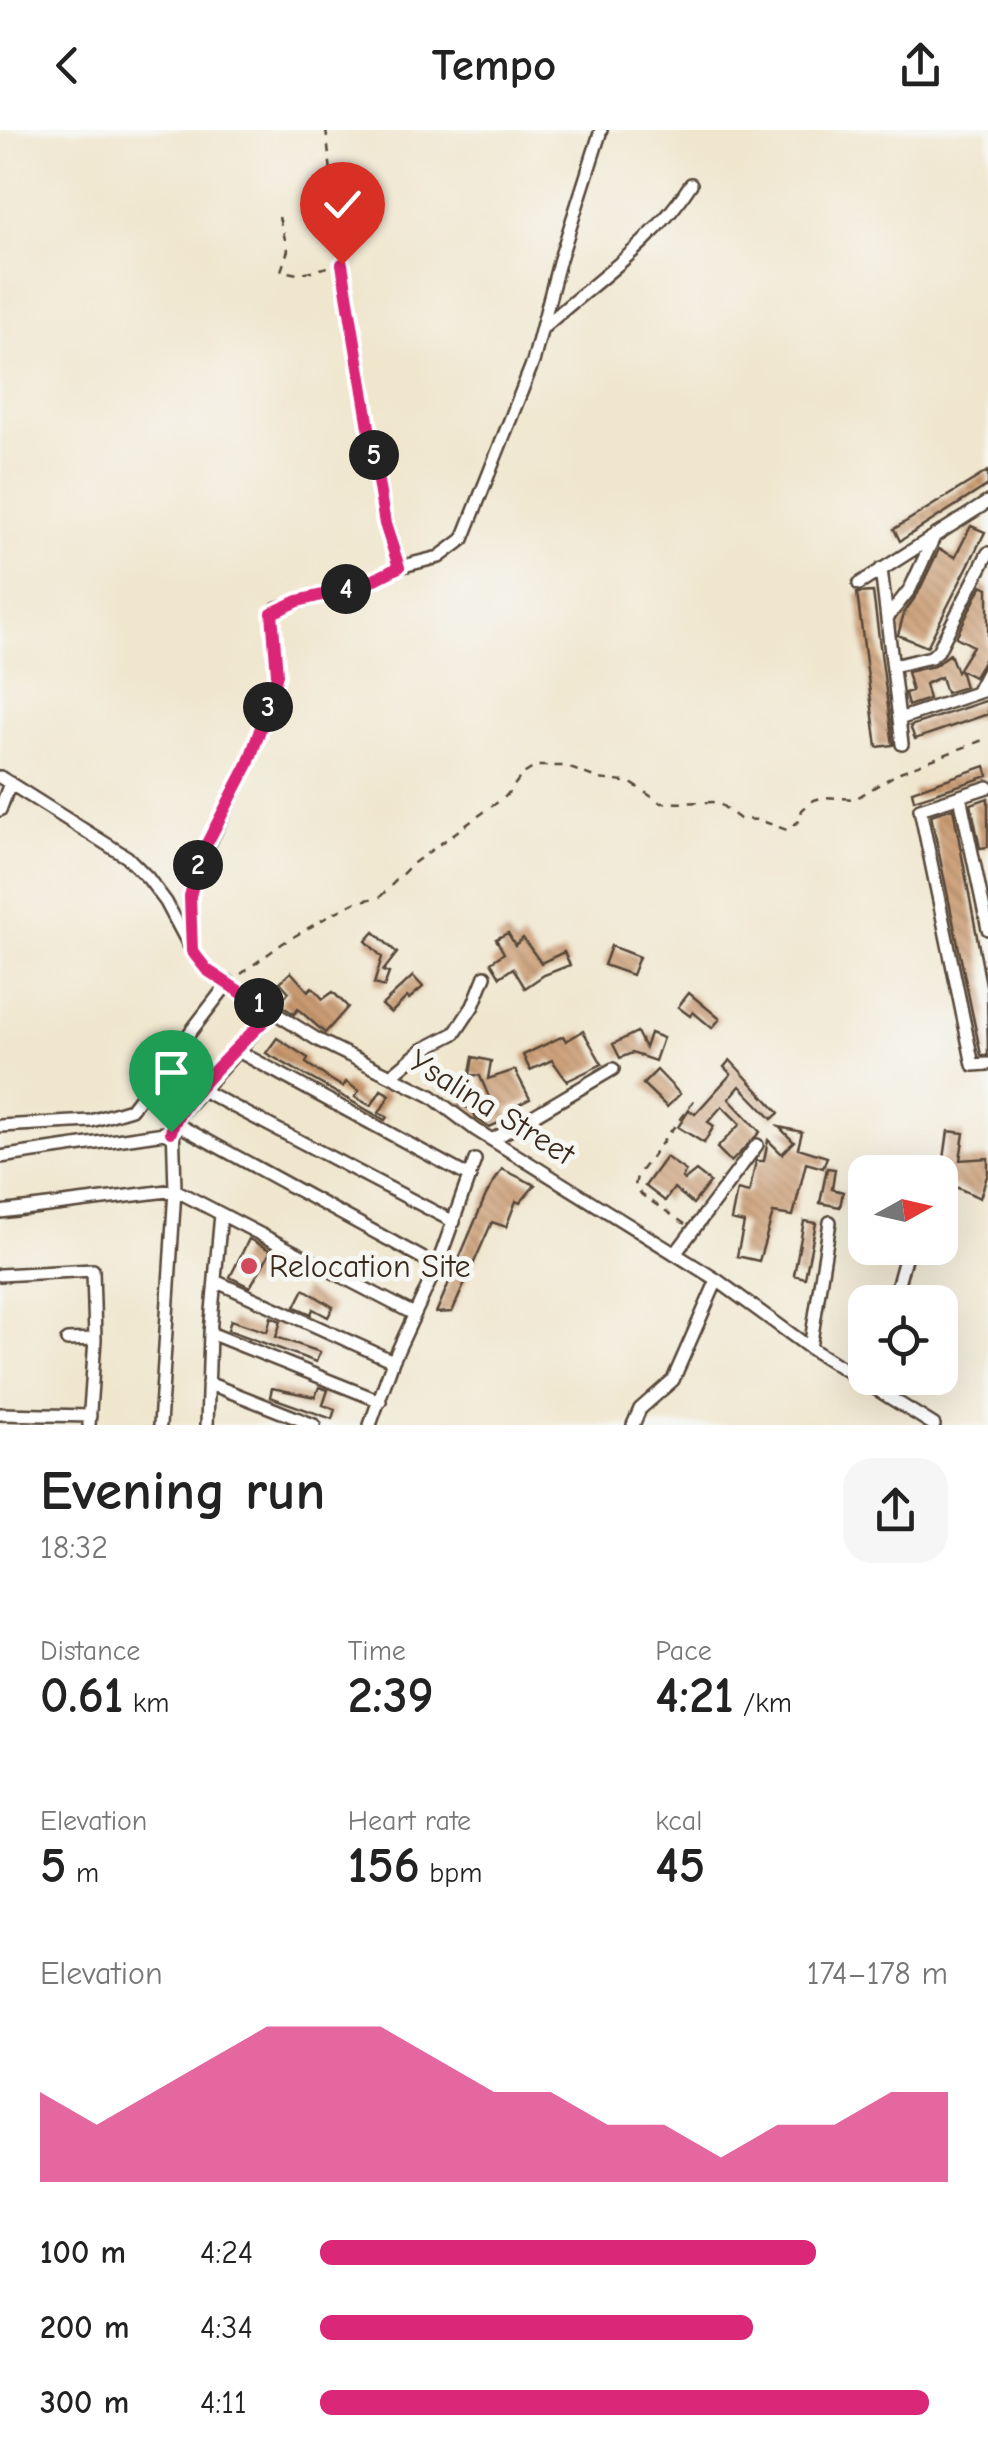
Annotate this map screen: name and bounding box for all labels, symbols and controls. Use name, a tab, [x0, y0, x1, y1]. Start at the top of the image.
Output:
icon: back	[40, 38, 95, 93]
icon: share	[893, 38, 948, 93]
text: Tempo	[432, 39, 556, 91]
pin	[300, 162, 385, 265]
icon: check	[315, 177, 370, 232]
pin: 5	[349, 430, 399, 480]
text: 5	[367, 439, 381, 471]
pin: 4	[321, 564, 371, 614]
text: 4	[339, 573, 353, 605]
pin: 3	[243, 682, 293, 732]
text: 3	[261, 691, 275, 723]
pin: 2	[173, 840, 223, 890]
text: 2	[191, 849, 205, 881]
pin: 1	[234, 978, 284, 1028]
text: 1	[253, 987, 265, 1019]
pin	[129, 1030, 214, 1133]
street label: Ysalina Street	[402, 1042, 582, 1173]
icon: arrive	[144, 1045, 199, 1100]
north arrow	[848, 1155, 958, 1265]
map controls	[848, 1155, 958, 1395]
place label: Relocation Site	[269, 1248, 471, 1285]
marker: Relocation Site	[238, 1255, 260, 1277]
button: locate	[848, 1285, 958, 1395]
button: share	[843, 1458, 948, 1563]
text: Evening run	[40, 1459, 325, 1523]
text: 18:32	[40, 1529, 108, 1566]
text: Distance	[40, 1635, 140, 1667]
text: Time	[348, 1635, 406, 1667]
text: Pace	[655, 1635, 712, 1667]
text: 0.61	[40, 1667, 123, 1725]
text: 2:39	[348, 1667, 434, 1725]
text: 4:21	[655, 1667, 734, 1725]
text: km	[123, 1687, 170, 1719]
text: /km	[734, 1687, 792, 1719]
text: Elevation	[40, 1805, 147, 1837]
text: Heart rate	[348, 1805, 471, 1837]
text: kcal	[655, 1805, 702, 1837]
text: 5	[40, 1837, 67, 1895]
text: 156	[348, 1837, 420, 1895]
text: 45	[655, 1837, 705, 1895]
text: m	[67, 1857, 99, 1889]
text: bpm	[420, 1857, 482, 1889]
text: Elevation	[40, 1955, 163, 1992]
text: 174–178 m	[807, 1955, 948, 1992]
text: 100 m	[40, 2234, 126, 2271]
text: 4:24	[200, 2234, 253, 2271]
text: 200 m	[40, 2309, 129, 2346]
text: 4:34	[200, 2309, 253, 2346]
text: 300 m	[40, 2384, 129, 2421]
text: 4:11	[200, 2384, 247, 2421]

